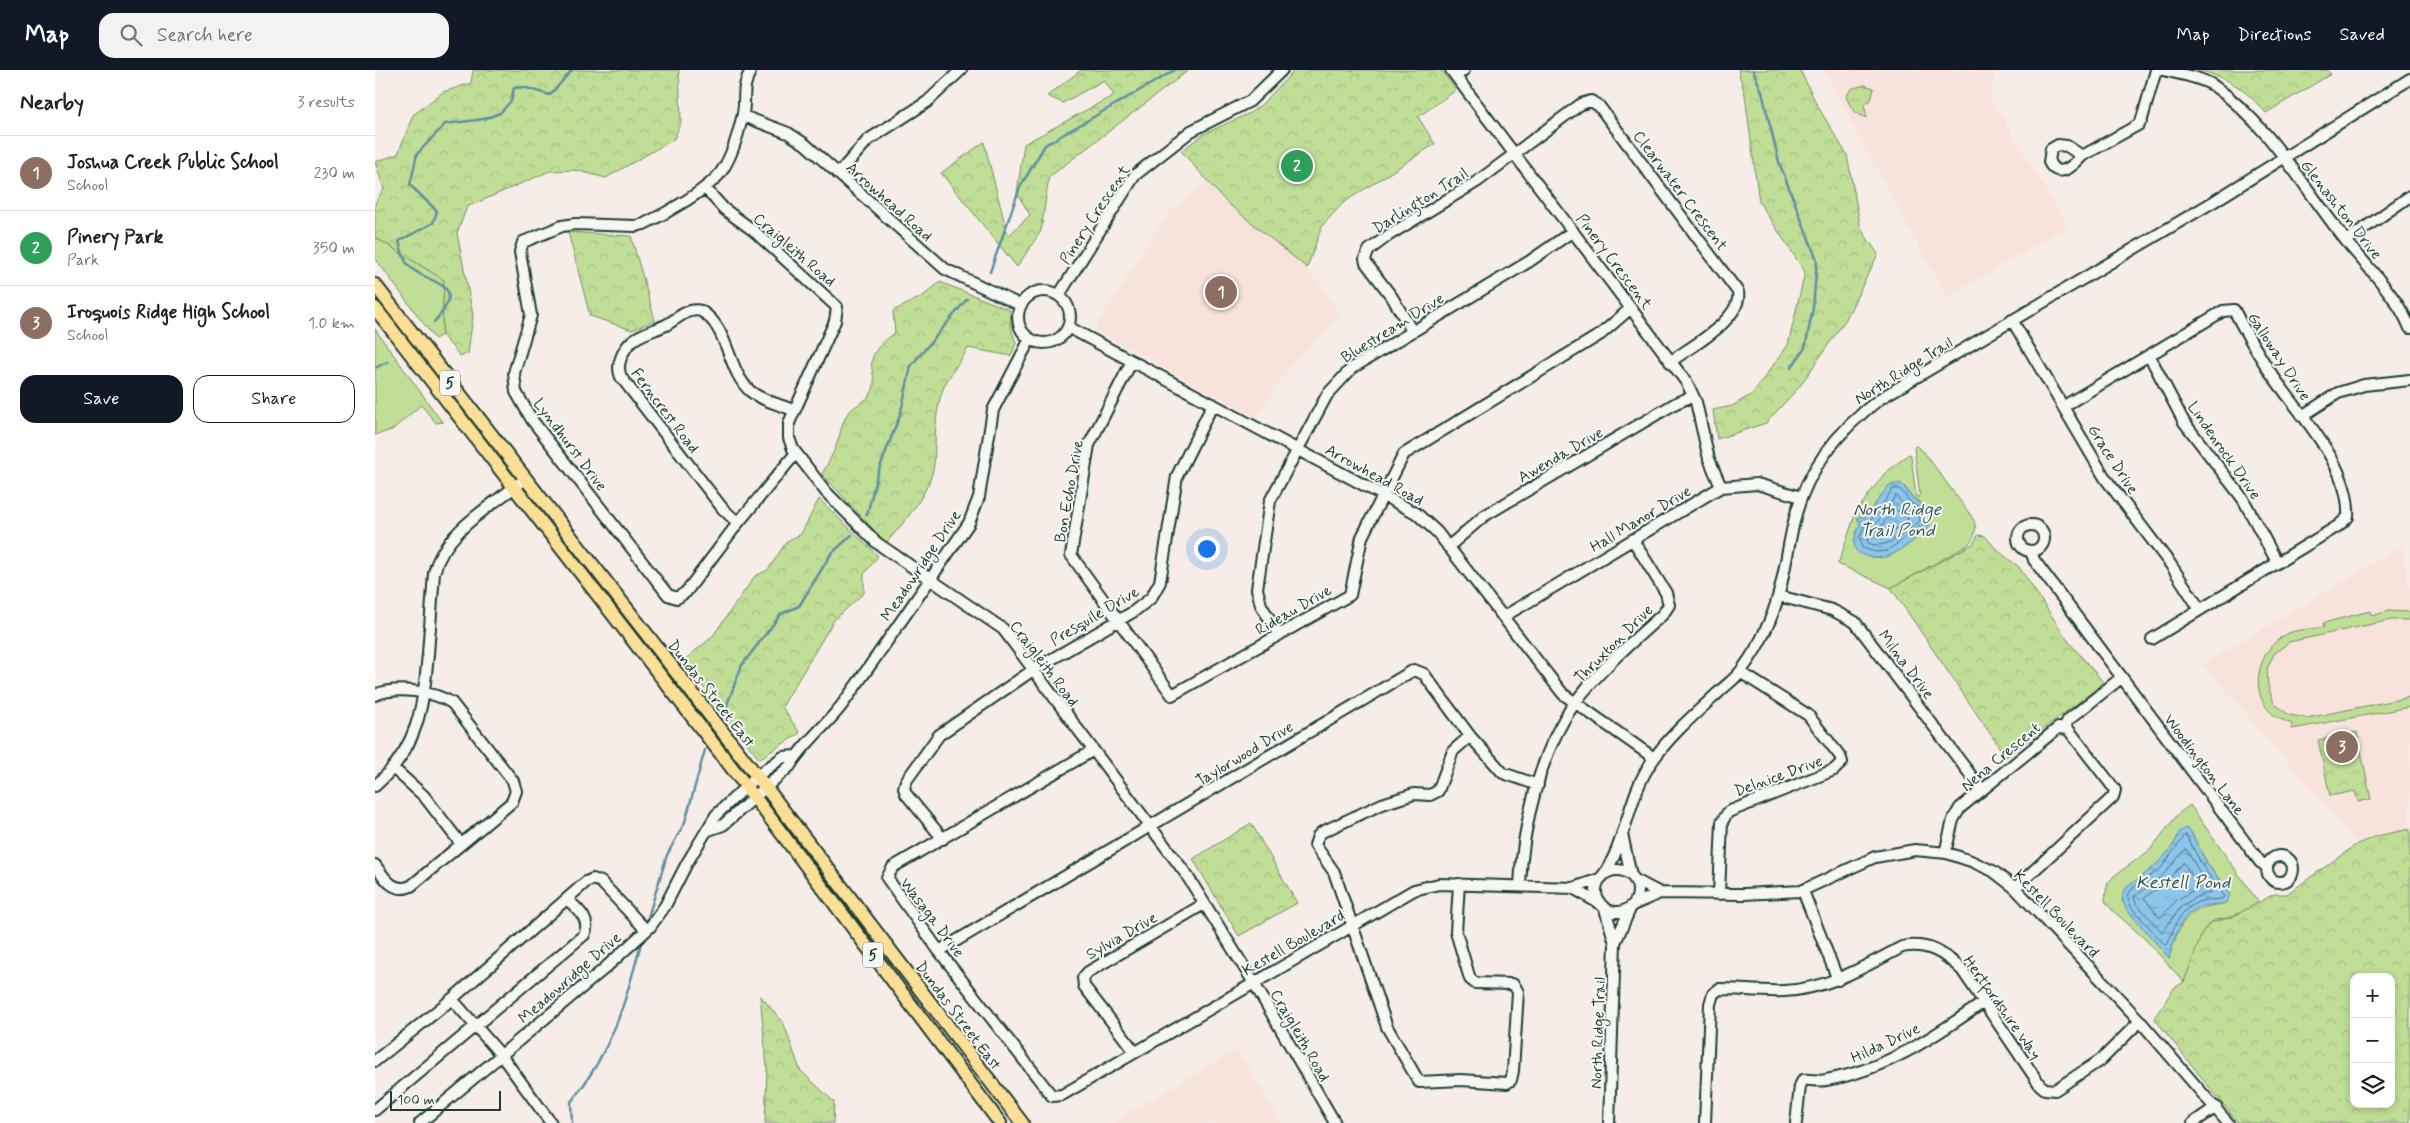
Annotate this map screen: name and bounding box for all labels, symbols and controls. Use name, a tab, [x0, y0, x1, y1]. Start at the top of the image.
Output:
search box	[99, 13, 449, 58]
text: Map	[25, 20, 69, 51]
icon: search	[117, 21, 145, 49]
text: Search here	[157, 23, 253, 48]
text: Map	[2177, 23, 2210, 47]
text: Directions	[2238, 23, 2312, 47]
text: Saved	[2340, 23, 2385, 47]
text: Nearby	[20, 89, 84, 117]
text: 3 results	[297, 92, 355, 113]
street label: Clearwater Crescent	[1628, 127, 1732, 256]
pin: 2	[1281, 147, 1313, 185]
text: Joshua Creek Public School	[67, 150, 279, 175]
street label: Glenashton Drive	[2295, 156, 2386, 264]
street label: Arrowhead Road	[841, 158, 937, 247]
street label: Pinery Crescent	[1055, 160, 1136, 269]
text: 1	[32, 163, 40, 184]
text: 230 m	[314, 163, 355, 184]
street label: Darlington Trail	[1369, 163, 1473, 240]
text: School	[67, 175, 108, 196]
street label: Craigleith Road	[748, 208, 840, 293]
street label: Pinery Crescent	[1571, 210, 1657, 315]
text: Pinery Park	[67, 225, 163, 250]
text: 2	[32, 238, 40, 259]
text: 350 m	[313, 238, 355, 259]
text: Park	[67, 250, 99, 271]
pin: 1	[1205, 273, 1237, 311]
street label: Bluestream Drive	[1337, 288, 1448, 368]
text: Iroquois Ridge High School	[67, 300, 270, 325]
street label: Galloway Drive	[2242, 309, 2315, 405]
text: 3	[32, 313, 40, 334]
text: 1.0 km	[308, 313, 355, 334]
text: School	[67, 325, 108, 346]
street label: North Ridge Trail	[1851, 333, 1957, 411]
street label: Ferncrest Road	[626, 364, 704, 458]
road number: 5	[440, 370, 460, 396]
button: Save	[20, 375, 183, 423]
button: Share	[193, 375, 355, 423]
street label: Lyndhurst Drive	[528, 394, 612, 496]
street label: Lindenrock Drive	[2182, 398, 2265, 504]
street label: Grace Drive	[2082, 421, 2143, 499]
street label: Awenda Drive	[1514, 422, 1607, 488]
street label: Bon Echo Drive	[1050, 438, 1089, 544]
street label: Arrowhead Road	[1321, 440, 1427, 511]
street label: Hall Manor Drive	[1586, 481, 1695, 558]
water label: North Ridge Trail Pond	[1853, 498, 1942, 543]
street label: Meadowridge Drive	[876, 506, 967, 626]
your location	[1194, 536, 1220, 562]
street label: Rideau Drive	[1252, 580, 1336, 641]
street label: Presquile Drive	[1046, 581, 1144, 651]
street label: Thruxton Drive	[1570, 600, 1658, 688]
street label: Craigleith Road	[1004, 616, 1083, 712]
street label: Milna Drive	[1873, 626, 1939, 704]
street label: Dundas Street East	[662, 636, 759, 752]
street label: Woodington Lane	[2159, 710, 2249, 820]
street label: Taylorwood Drive	[1192, 717, 1298, 792]
street label: Nena Crescent	[1957, 718, 2045, 797]
pin: 3	[2326, 728, 2358, 766]
street label: Delnice Drive	[1731, 751, 1826, 802]
street label: Kestell Boulevard	[2008, 865, 2104, 963]
water label: Kestell Pond	[2136, 871, 2232, 895]
street label: Wasaga Drive	[894, 874, 969, 963]
street label: Kestell Boulevard	[1239, 905, 1349, 981]
street label: Sylvia Drive	[1082, 907, 1161, 965]
street label: Meadowridge Drive	[514, 927, 627, 1030]
road number: 5	[863, 942, 883, 968]
street label: Hertfordshire Way	[1956, 952, 2046, 1065]
street label: Dundas Street East	[910, 957, 1006, 1075]
map controls	[2350, 973, 2395, 1108]
button: +	[2350, 973, 2395, 1018]
street label: North Ridge Trail	[1586, 977, 1612, 1089]
street label: Craigleith Road	[1264, 986, 1335, 1086]
street label: Hilda Drive	[1848, 1018, 1924, 1069]
button: −	[2350, 1018, 2395, 1063]
button: layers	[2350, 1063, 2395, 1108]
scale bar	[390, 1088, 501, 1111]
text: 100 m	[397, 1091, 435, 1109]

